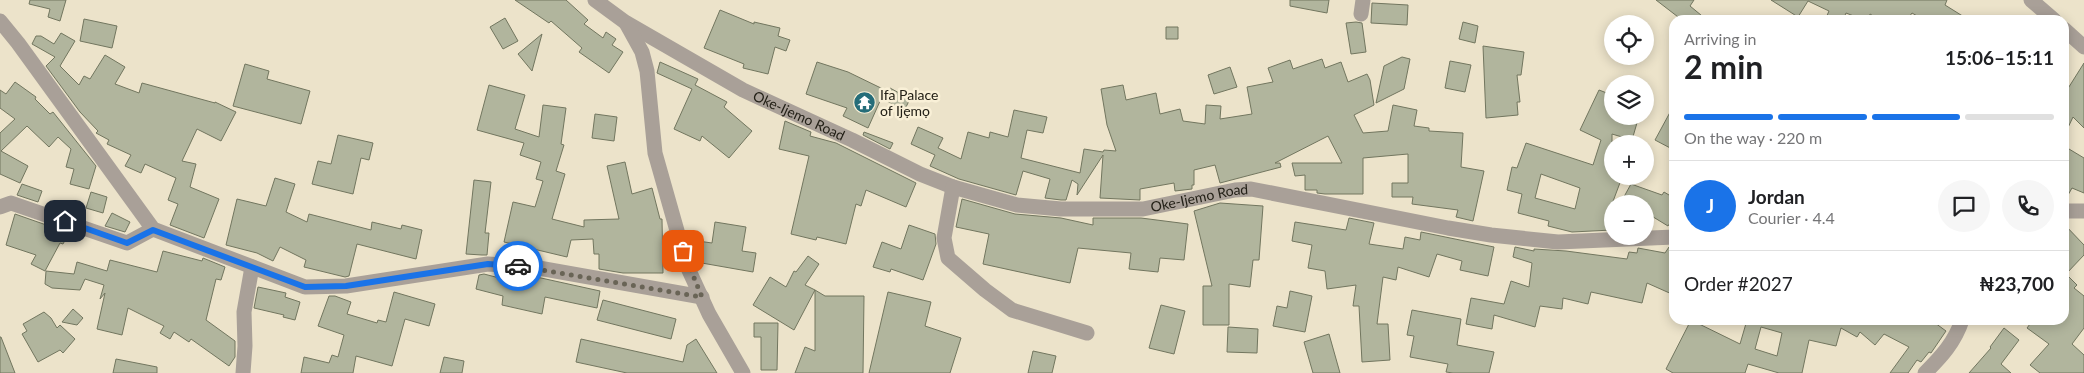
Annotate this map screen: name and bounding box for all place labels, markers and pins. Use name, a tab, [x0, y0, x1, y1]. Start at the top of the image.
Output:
place label: Ifa Palace of Ijẹmọ	[880, 86, 938, 119]
temple icon: Ifa Palace of Ijẹmọ	[852, 91, 876, 115]
pin	[44, 200, 86, 242]
pin	[662, 230, 704, 272]

